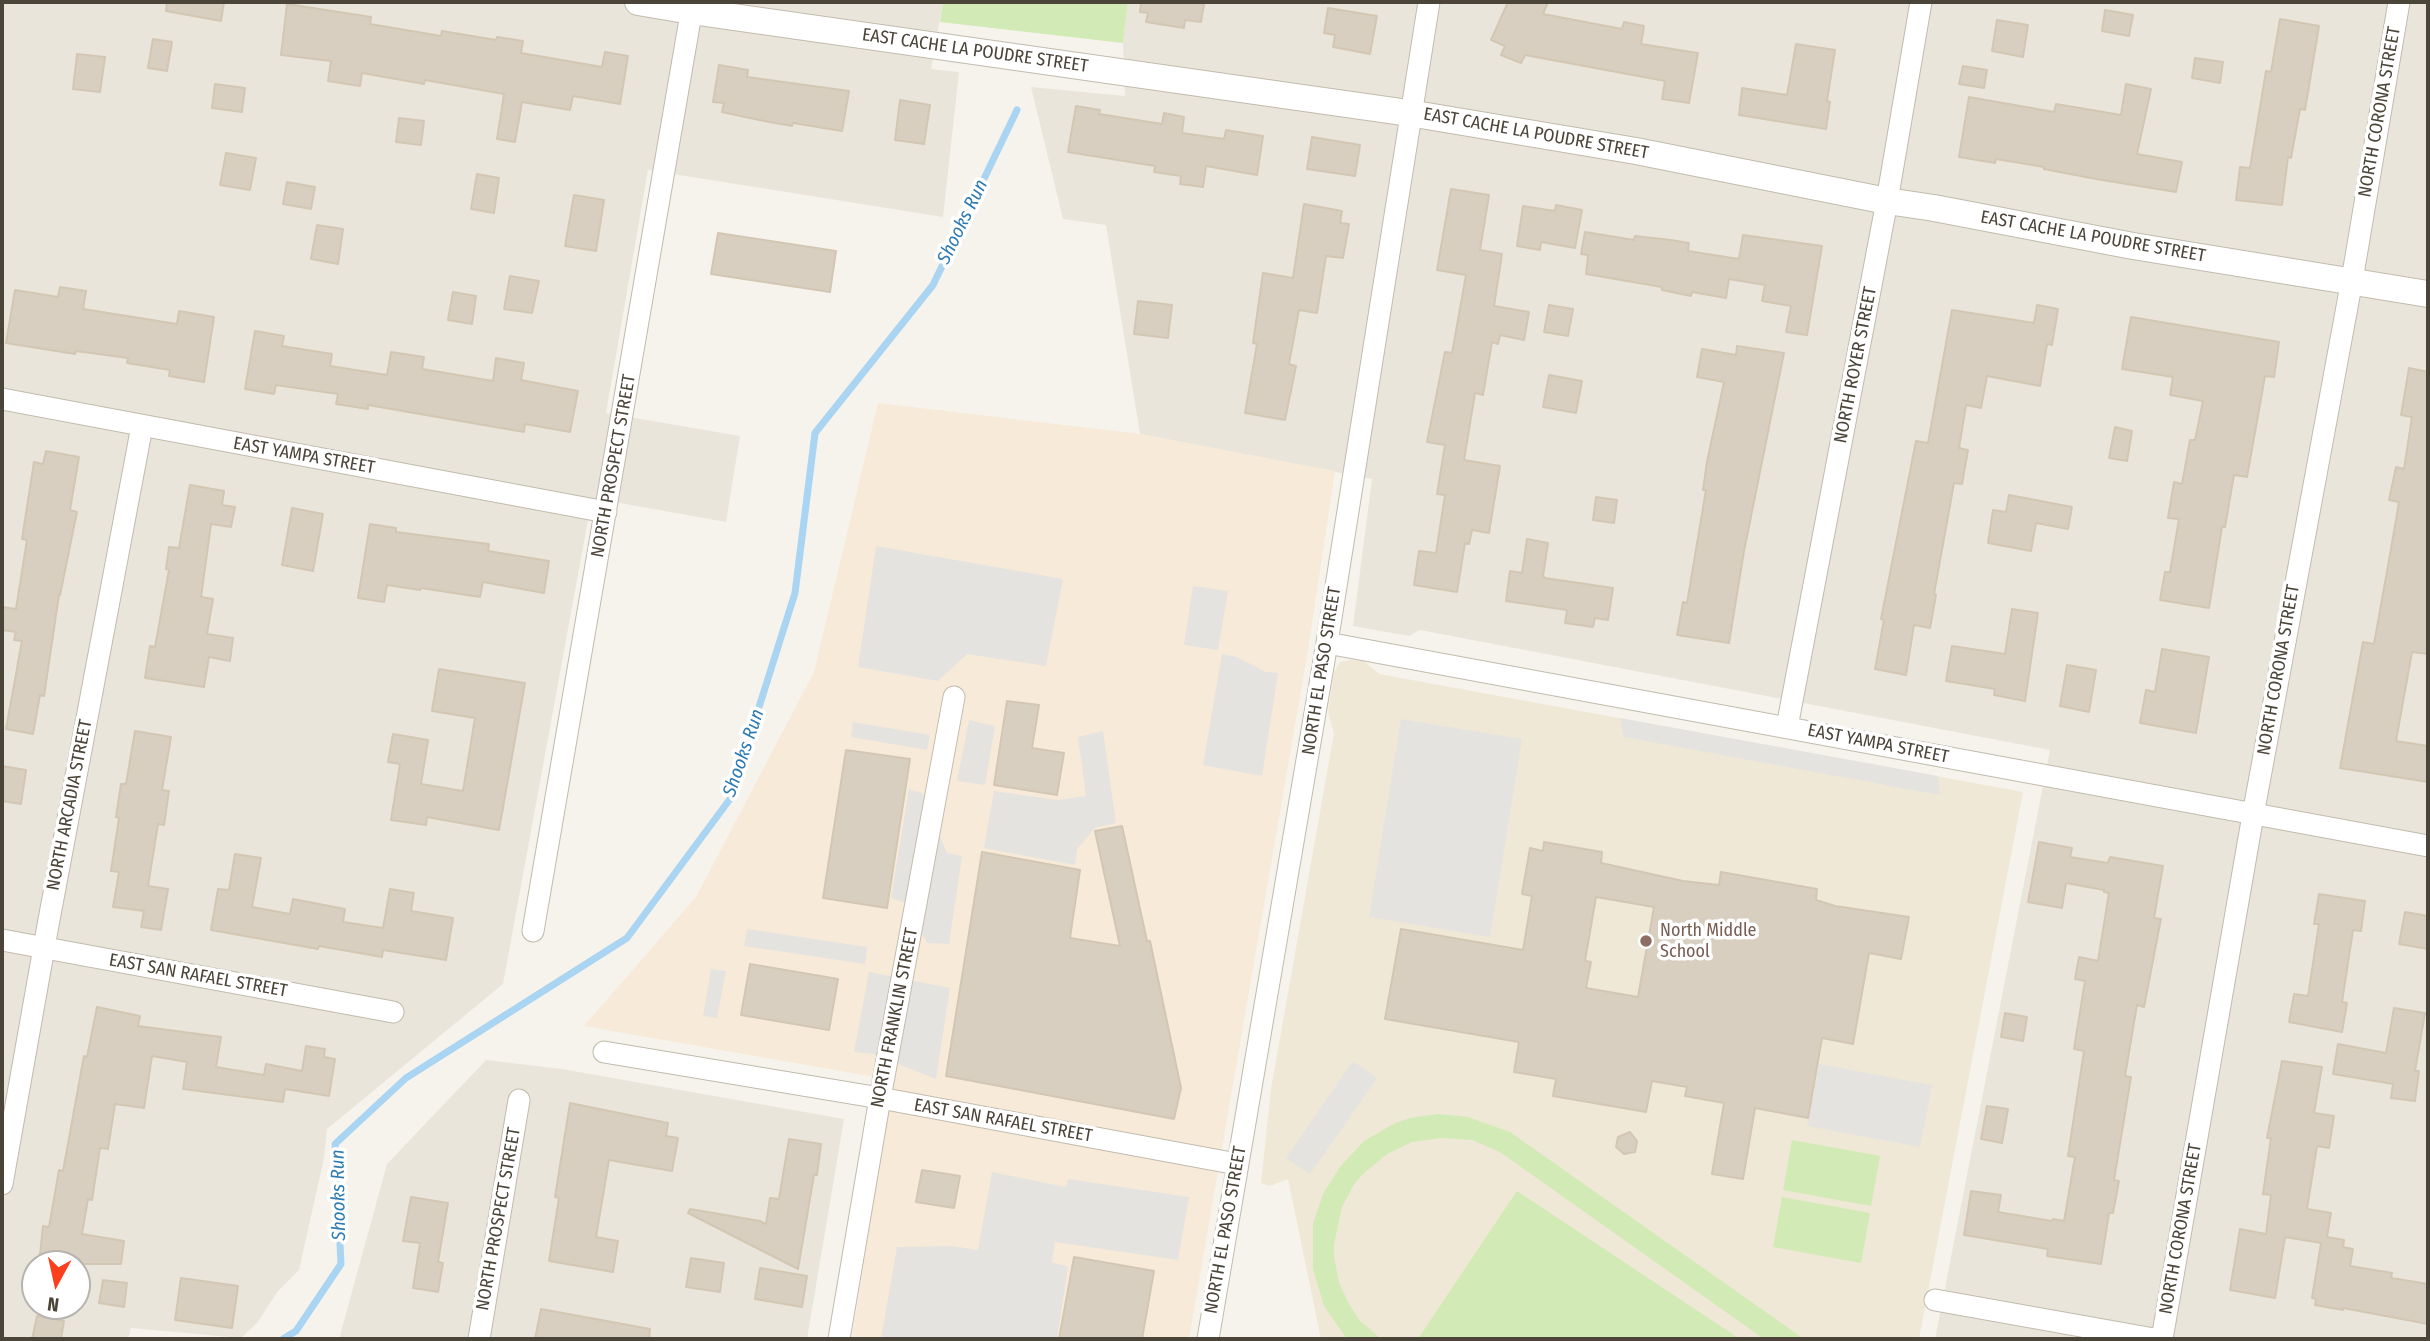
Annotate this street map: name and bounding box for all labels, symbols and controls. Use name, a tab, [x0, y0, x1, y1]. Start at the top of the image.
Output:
street label: EAST CACHE LA POUDRE STREET	[861, 24, 1089, 78]
street label: NORTH CORONA STREET	[2354, 25, 2406, 199]
street label: EAST CACHE LA POUDRE STREET	[1422, 104, 1650, 164]
water label: Shooks Run	[933, 176, 993, 268]
street label: EAST CACHE LA POUDRE STREET	[1979, 207, 2207, 267]
street label: NORTH ROYER STREET	[1830, 285, 1882, 445]
street label: NORTH PROSPECT STREET	[587, 373, 641, 559]
street label: EAST YAMPA STREET	[232, 433, 376, 479]
street label: NORTH CORONA STREET	[2253, 583, 2305, 757]
street label: NORTH EL PASO STREET	[1298, 585, 1346, 757]
water label: Shooks Run	[718, 706, 770, 800]
street label: NORTH ARCADIA STREET	[43, 718, 97, 892]
street label: EAST YAMPA STREET	[1806, 720, 1950, 768]
place label: North Middle School	[1660, 920, 1756, 962]
street label: NORTH FRANKLIN STREET	[867, 926, 923, 1110]
marker: North Middle School	[1638, 933, 1654, 949]
street label: EAST SAN RAFAEL STREET	[107, 950, 289, 1002]
street label: EAST SAN RAFAEL STREET	[912, 1095, 1094, 1147]
street label: NORTH PROSPECT STREET	[472, 1126, 526, 1312]
street label: NORTH CORONA STREET	[2155, 1142, 2207, 1316]
street label: NORTH EL PASO STREET	[1201, 1144, 1251, 1316]
water label: Shooks Run	[327, 1149, 351, 1241]
north arrow	[21, 1250, 91, 1320]
text: N	[46, 1292, 61, 1316]

